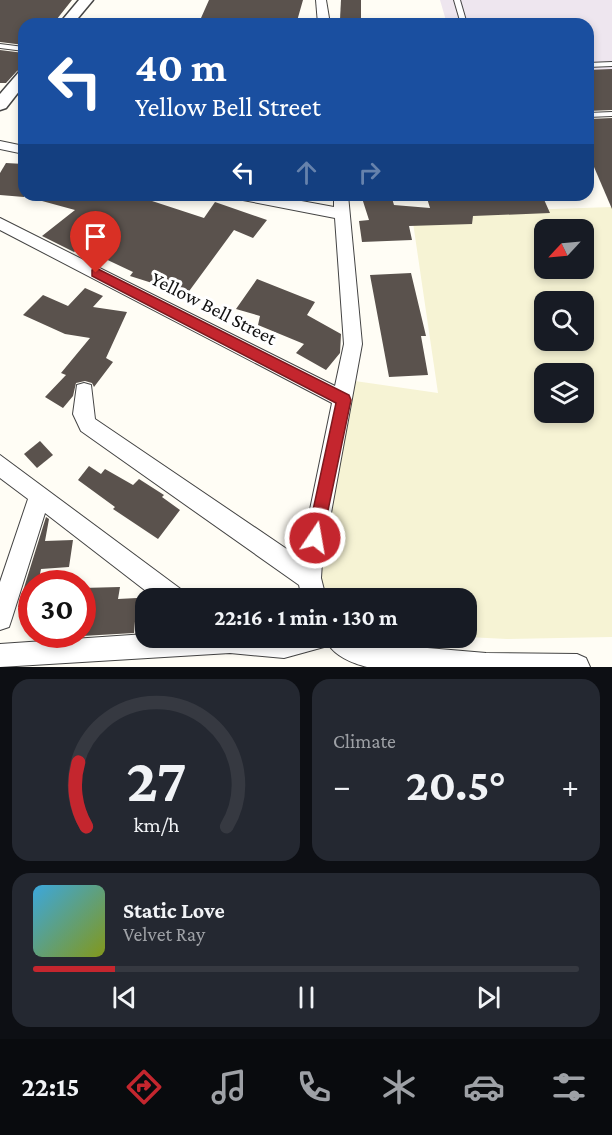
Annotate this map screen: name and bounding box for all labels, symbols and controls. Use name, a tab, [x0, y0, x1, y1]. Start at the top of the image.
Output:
icon: left	[36, 42, 114, 120]
text: 40 m	[135, 43, 227, 90]
text: Yellow Bell Street	[135, 92, 321, 122]
icon: left	[227, 156, 260, 189]
icon: ahead	[290, 156, 323, 189]
icon: right	[353, 156, 386, 189]
pin	[70, 211, 121, 273]
north arrow	[534, 219, 594, 279]
map controls	[534, 219, 594, 423]
icon: arrive	[79, 220, 112, 253]
street label: Yellow Bell Street	[148, 267, 281, 349]
button: search	[534, 291, 594, 351]
button: layers	[534, 363, 594, 423]
position arrow	[283, 506, 347, 570]
speed limit sign: 30	[18, 570, 96, 648]
text: 22:16 · 1 min · 130 m	[214, 605, 398, 630]
text: Climate	[333, 730, 396, 752]
text: 27	[126, 745, 186, 814]
text: 20.5°	[406, 760, 506, 810]
text: −	[333, 767, 350, 804]
text: +	[562, 767, 579, 804]
text: km/h	[133, 813, 180, 837]
text: Static Love	[123, 898, 225, 923]
text: Velvet Ray	[123, 923, 205, 945]
icon: previous	[108, 981, 141, 1014]
icon: pause	[290, 981, 323, 1014]
icon: next	[472, 981, 505, 1014]
icon: directions	[123, 1066, 165, 1108]
icon: music	[208, 1066, 250, 1108]
icon: phone	[293, 1066, 335, 1108]
icon: climate	[378, 1066, 420, 1108]
icon: car	[463, 1066, 505, 1108]
icon: filters	[548, 1066, 590, 1108]
text: 22:15	[22, 1072, 80, 1102]

